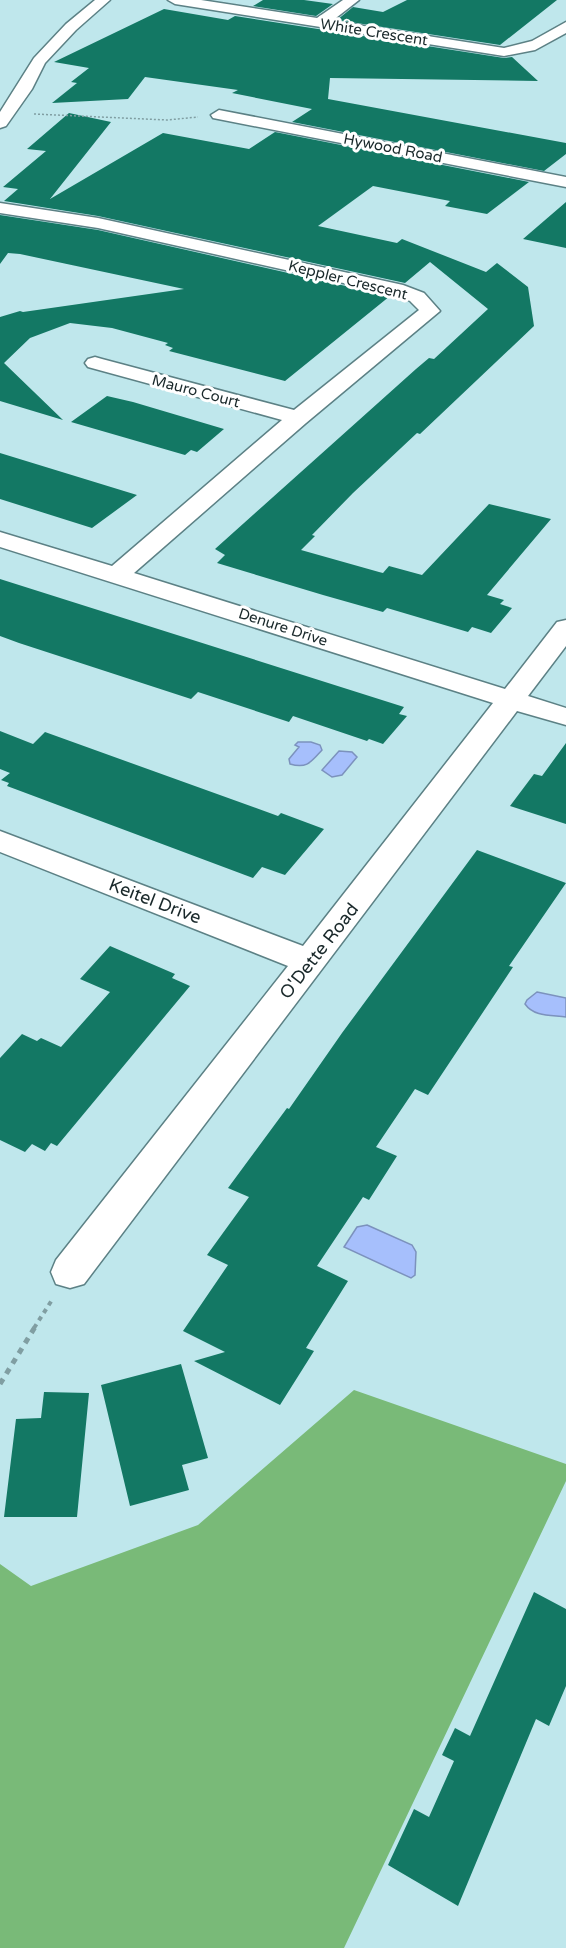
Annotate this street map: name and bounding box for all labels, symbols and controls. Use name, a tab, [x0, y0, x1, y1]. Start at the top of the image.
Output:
street label: White Crescent	[319, 15, 429, 49]
street label: Hywood Road	[342, 130, 444, 166]
street label: Keppler Crescent	[287, 257, 410, 304]
street label: Mauro Court	[150, 371, 242, 411]
street label: Denure Drive	[236, 604, 330, 650]
street label: Keitel Drive	[106, 873, 204, 929]
street label: O'Dette Road	[275, 899, 363, 1003]

